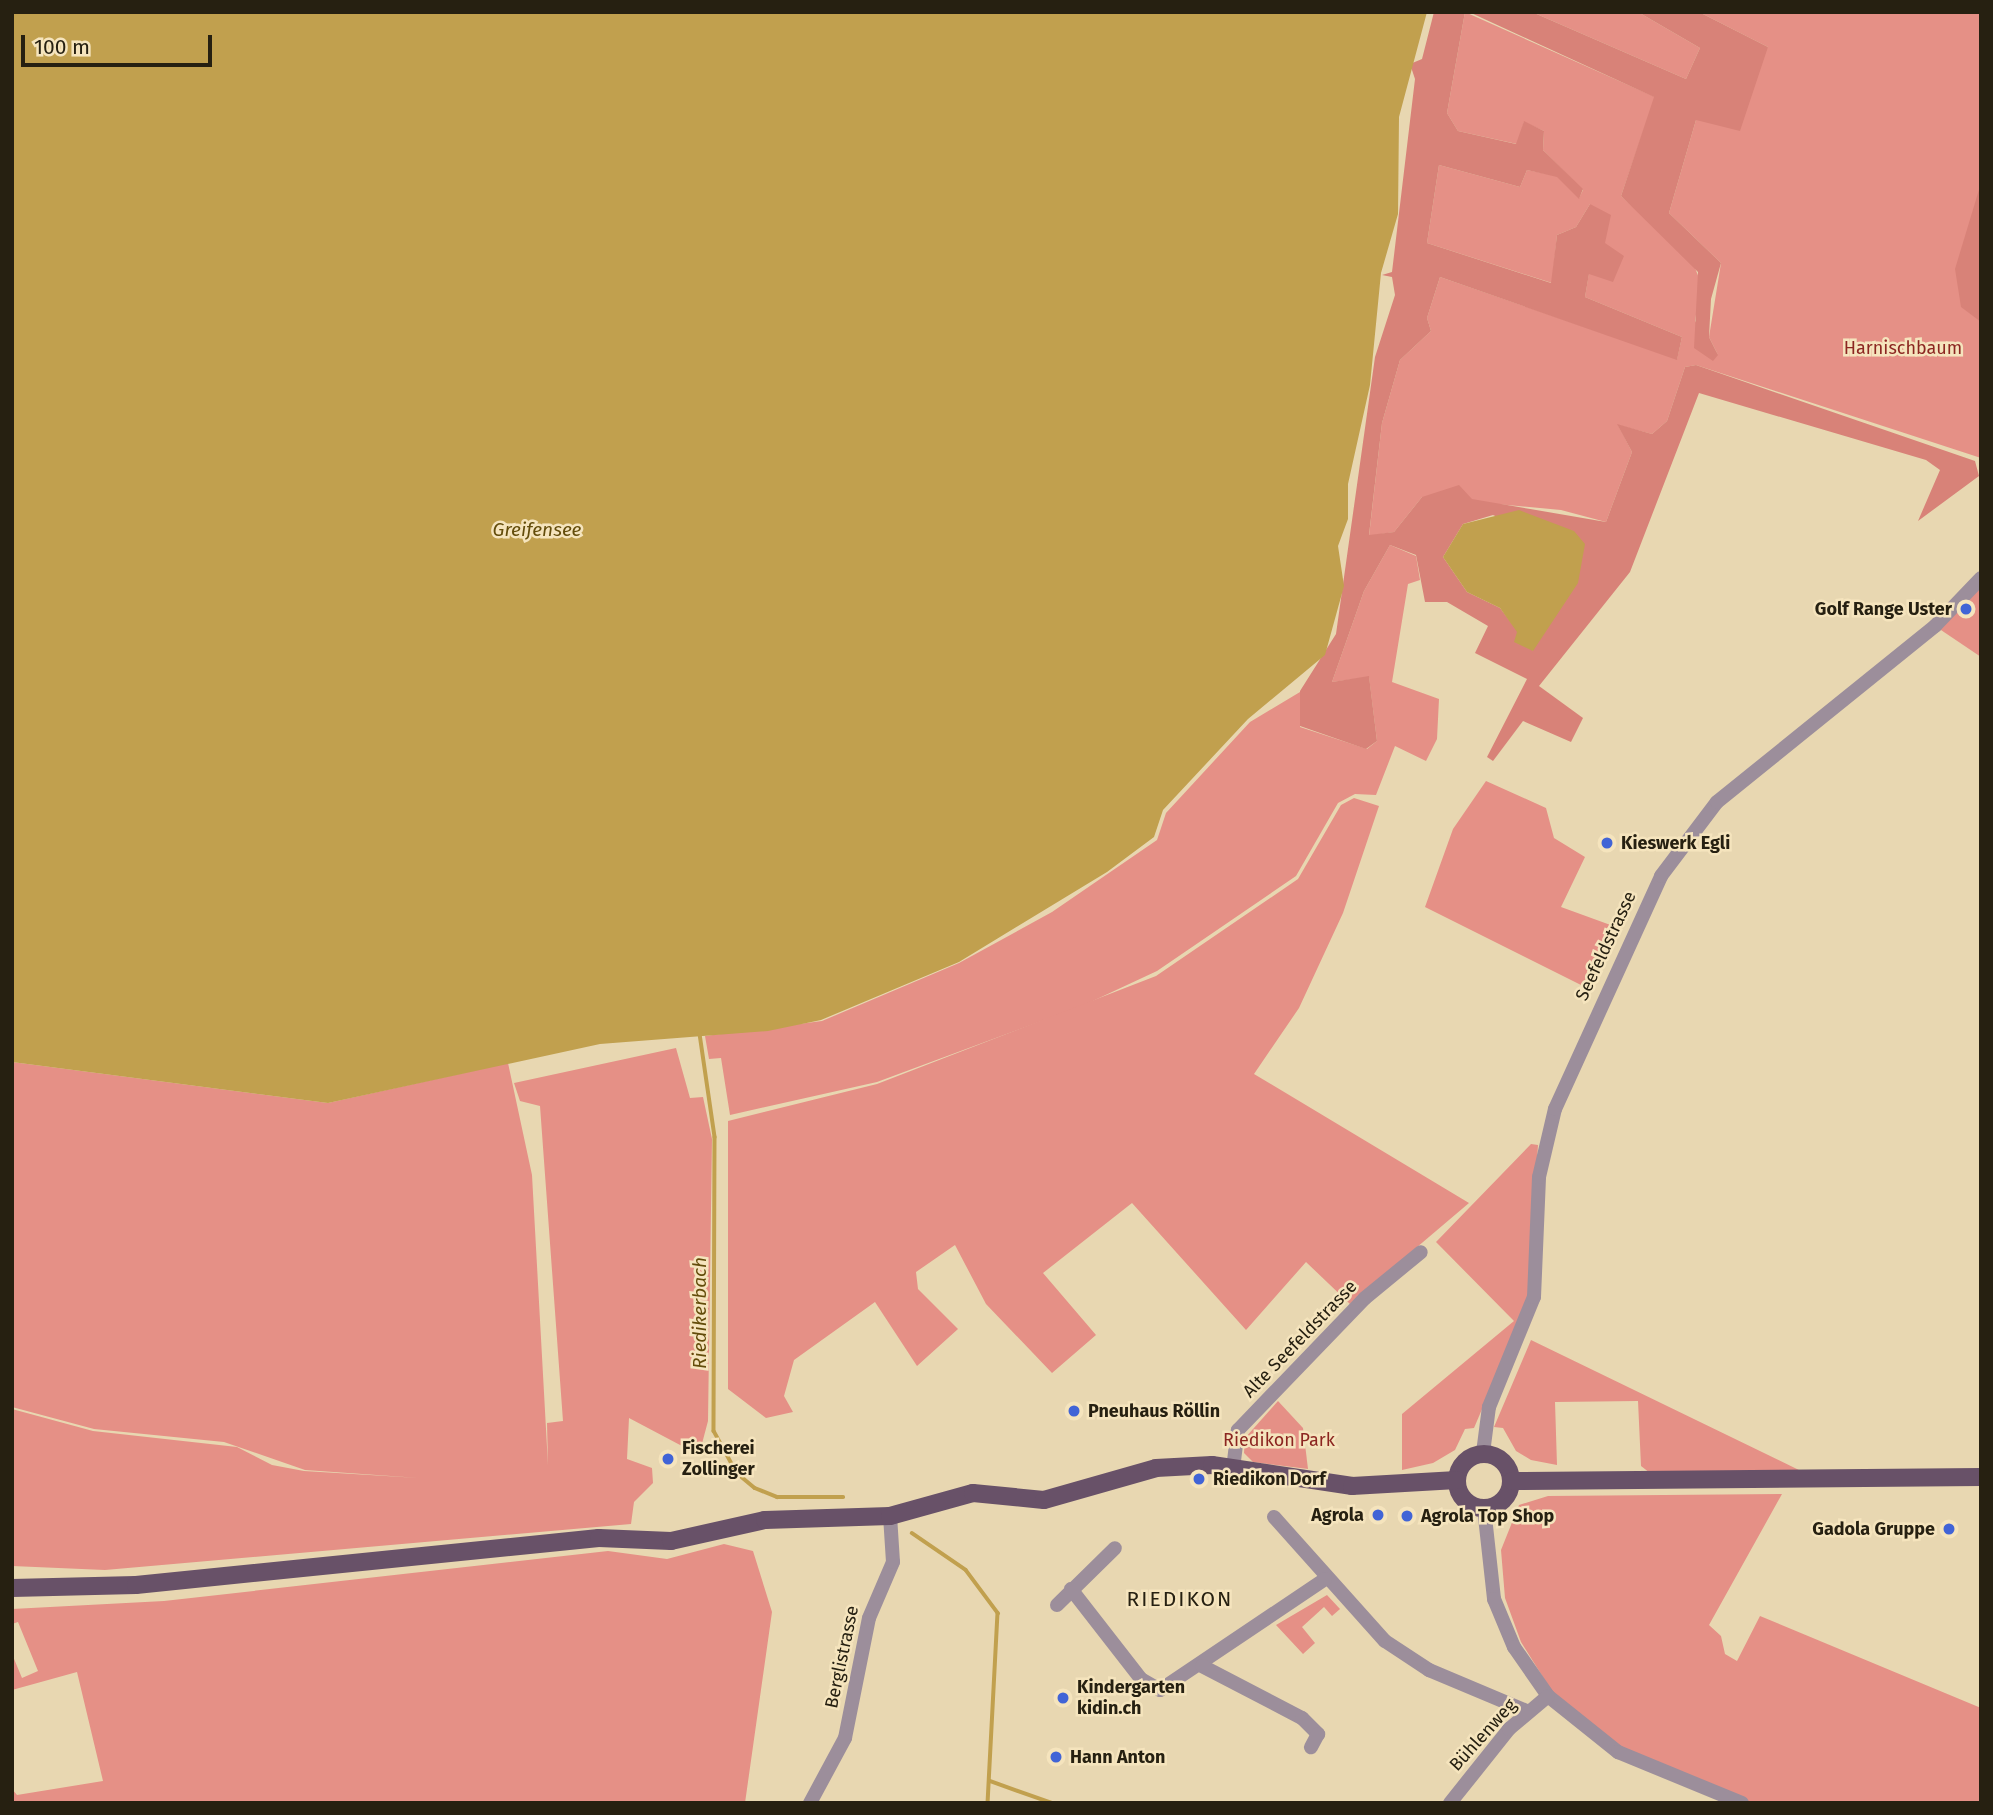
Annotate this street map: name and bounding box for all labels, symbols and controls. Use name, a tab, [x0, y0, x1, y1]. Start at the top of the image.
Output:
scale bar	[24, 21, 215, 65]
text: 100 m	[34, 34, 90, 60]
park label: Harnischbaum	[1844, 337, 1962, 359]
water label: Greifensee	[493, 519, 581, 541]
place label: Golf Range Uster	[1815, 598, 1952, 620]
marker: Golf Range Uster	[1958, 601, 1974, 617]
place label: Kieswerk Egli	[1621, 832, 1730, 854]
marker: Kieswerk Egli	[1599, 835, 1615, 851]
street label: Seefeldstrasse	[1571, 888, 1641, 1004]
water label: Riedikerbach	[689, 1257, 711, 1369]
street label: Alte Seefeldstrasse	[1238, 1276, 1362, 1402]
place label: Pneuhaus Röllin	[1088, 1400, 1220, 1422]
marker: Pneuhaus Röllin	[1066, 1403, 1082, 1419]
park label: Riedikon Park	[1223, 1429, 1335, 1451]
place label: Fischerei Zollinger	[682, 1438, 755, 1480]
marker: Fischerei Zollinger	[660, 1451, 676, 1467]
place label: Riedikon Dorf	[1213, 1468, 1326, 1490]
marker: Riedikon Dorf	[1191, 1471, 1207, 1487]
place label: Agrola	[1311, 1504, 1364, 1526]
place label: Agrola Top Shop	[1421, 1505, 1554, 1527]
marker: Agrola	[1370, 1507, 1386, 1523]
marker: Agrola Top Shop	[1399, 1508, 1415, 1524]
place label: Gadola Gruppe	[1812, 1518, 1935, 1540]
marker: Gadola Gruppe	[1941, 1521, 1957, 1537]
district label: RIEDIKON	[1128, 1586, 1232, 1612]
street label: Berglistrasse	[821, 1604, 863, 1710]
place label: Kindergarten kidin.ch	[1077, 1677, 1185, 1720]
marker: Kindergarten kidin.ch	[1055, 1690, 1071, 1706]
street label: Bühlenweg	[1445, 1694, 1521, 1776]
place label: Hann Anton	[1070, 1746, 1165, 1768]
marker: Hann Anton	[1048, 1749, 1064, 1765]

